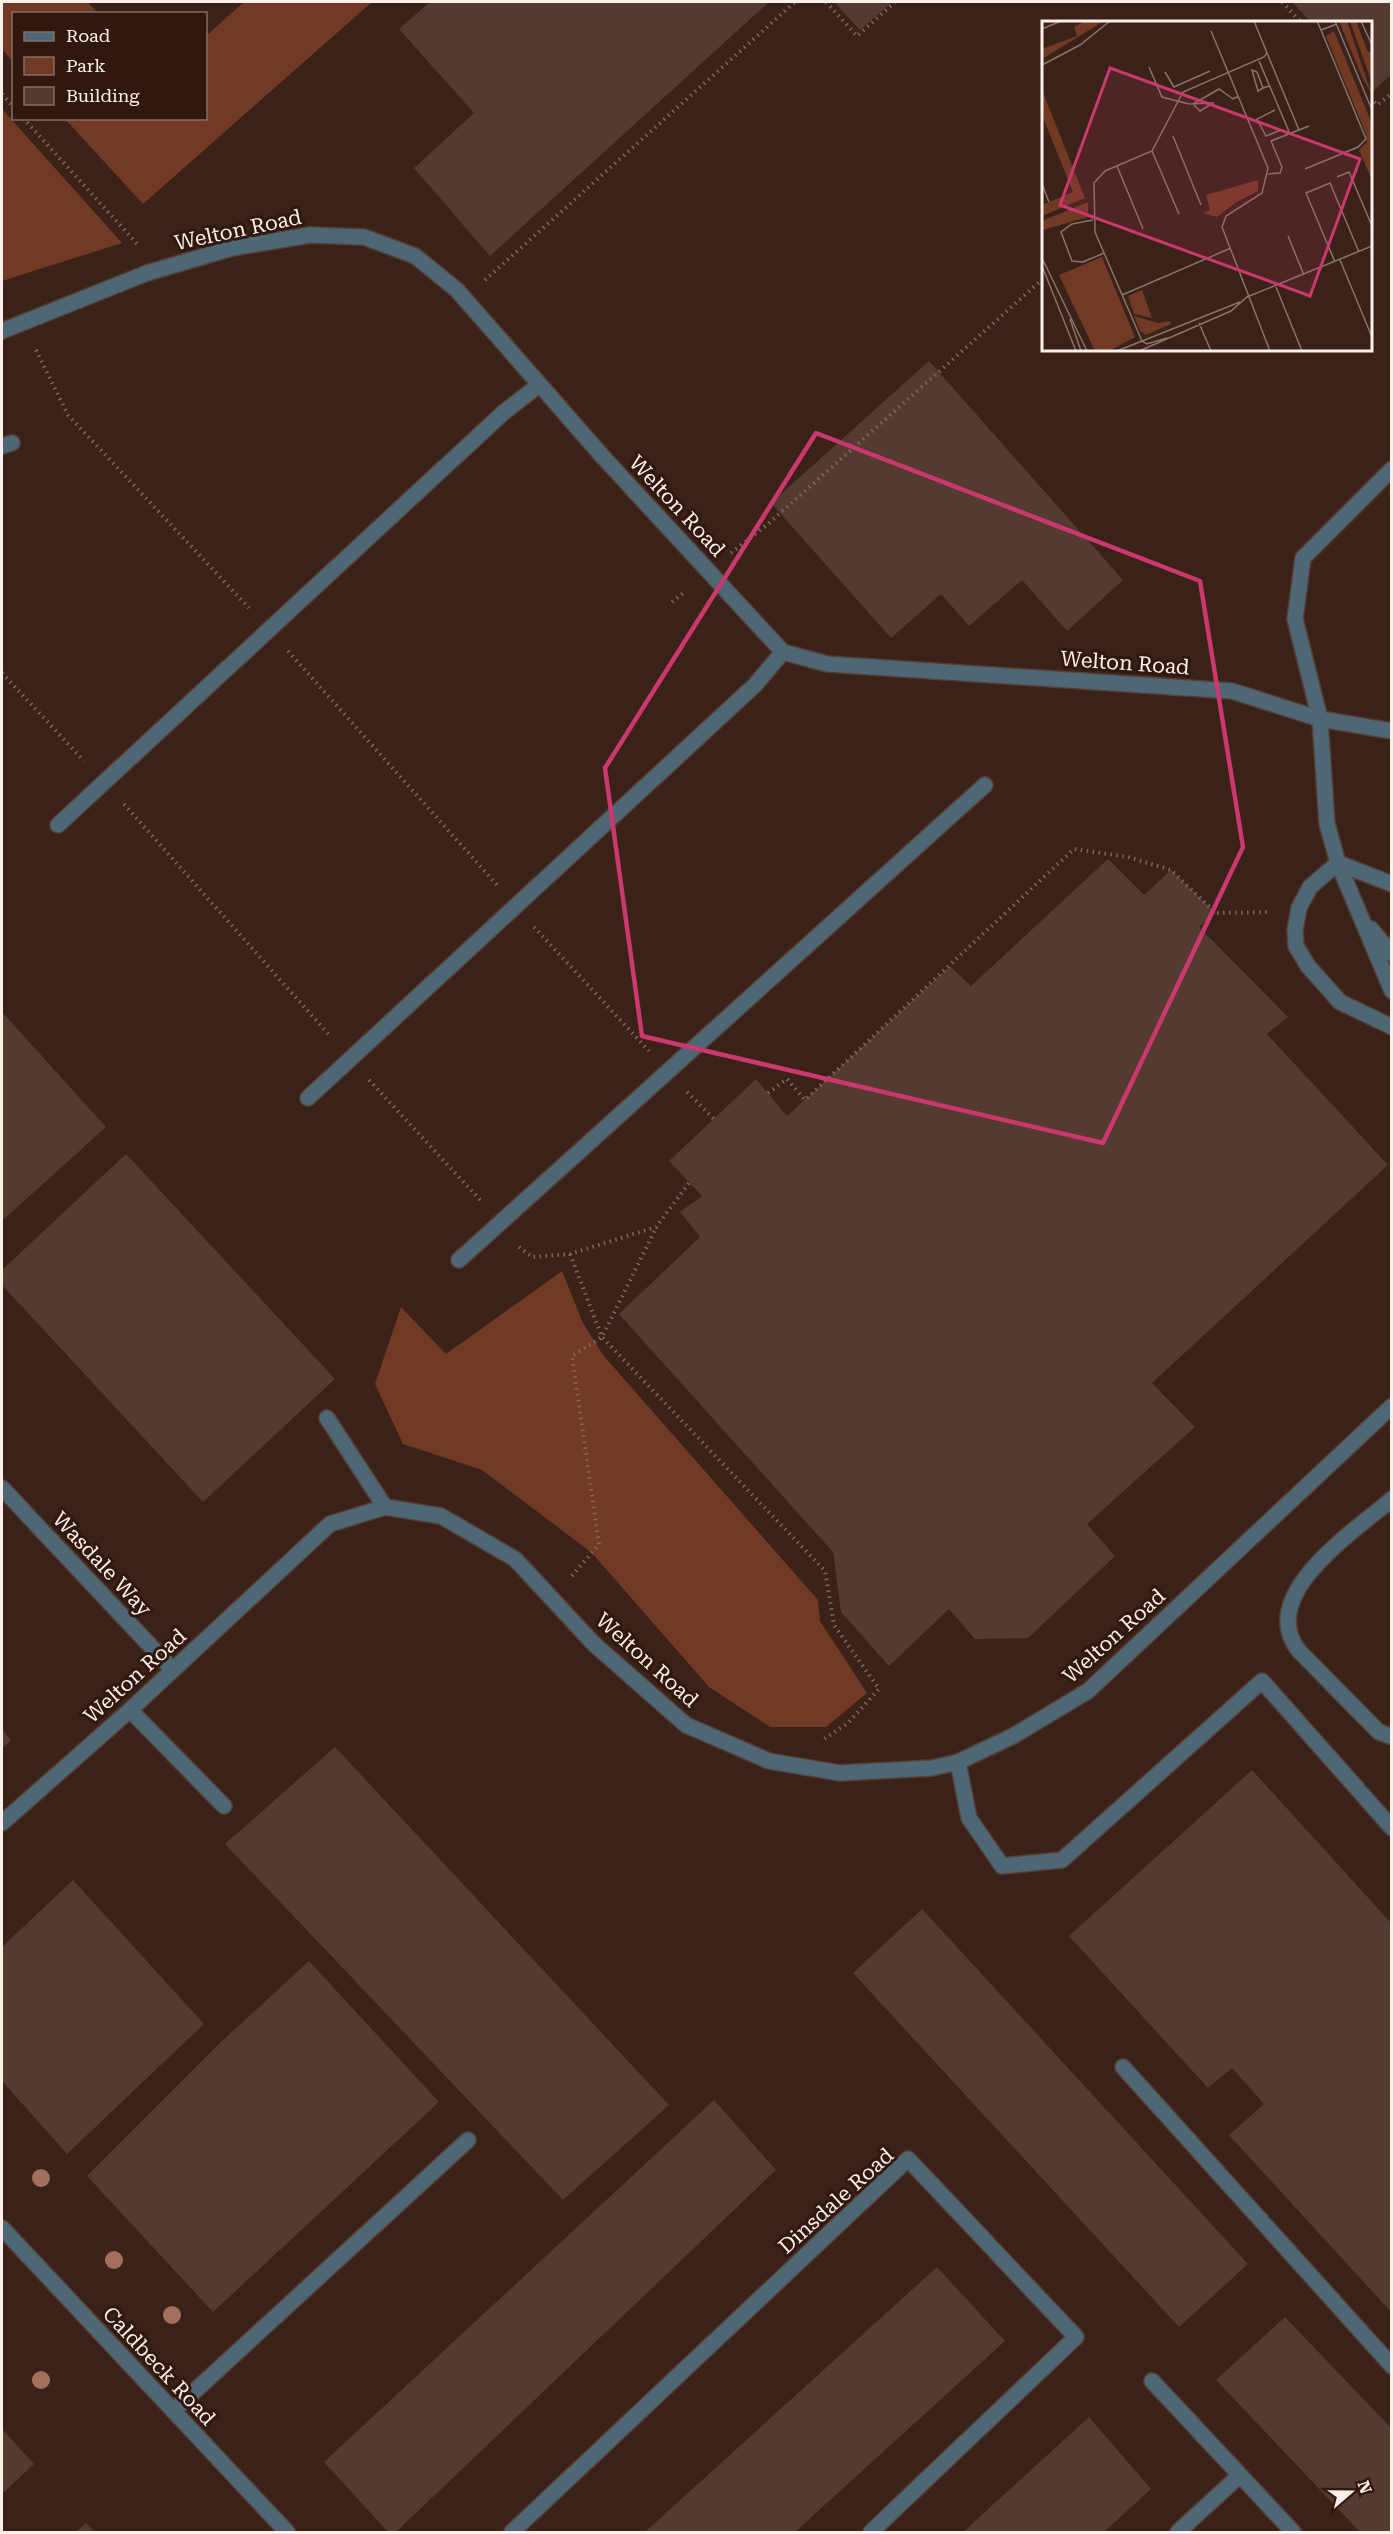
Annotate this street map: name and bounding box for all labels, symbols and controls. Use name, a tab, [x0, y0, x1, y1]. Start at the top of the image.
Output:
legend	[12, 12, 207, 120]
inset map	[1042, 21, 1372, 351]
text: Road	[66, 25, 111, 46]
text: Park	[66, 55, 106, 76]
text: Building	[66, 85, 140, 106]
street label: Welton Road	[172, 205, 304, 255]
street label: Welton Road	[624, 451, 730, 562]
street label: Welton Road	[1060, 647, 1191, 680]
street label: Wasdale Way	[48, 1507, 157, 1621]
street label: Welton Road	[1058, 1583, 1170, 1688]
street label: Welton Road	[591, 1608, 703, 1713]
street label: Welton Road	[79, 1623, 191, 1728]
street label: Dinsdale Road	[774, 2143, 899, 2259]
street label: Caldbeck Road	[98, 2302, 220, 2431]
north arrow	[1321, 2462, 1381, 2522]
text: N	[1354, 2478, 1376, 2496]

